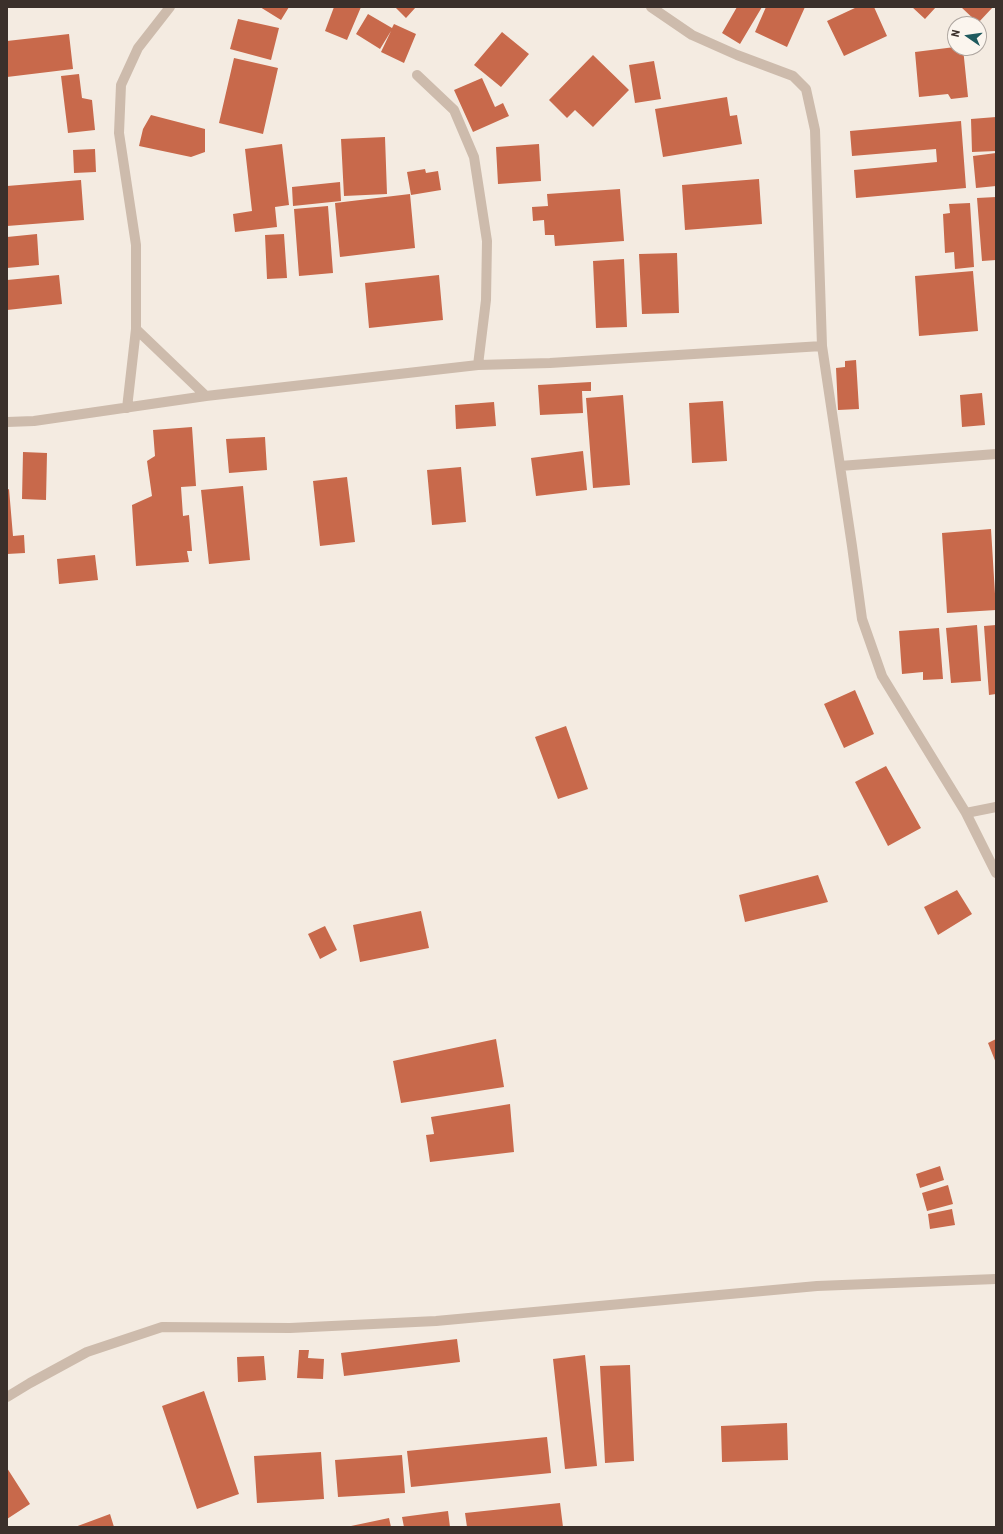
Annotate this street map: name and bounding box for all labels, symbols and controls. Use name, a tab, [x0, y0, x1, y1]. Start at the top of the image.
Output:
north arrow	[947, 16, 987, 56]
text: N	[949, 29, 963, 38]

